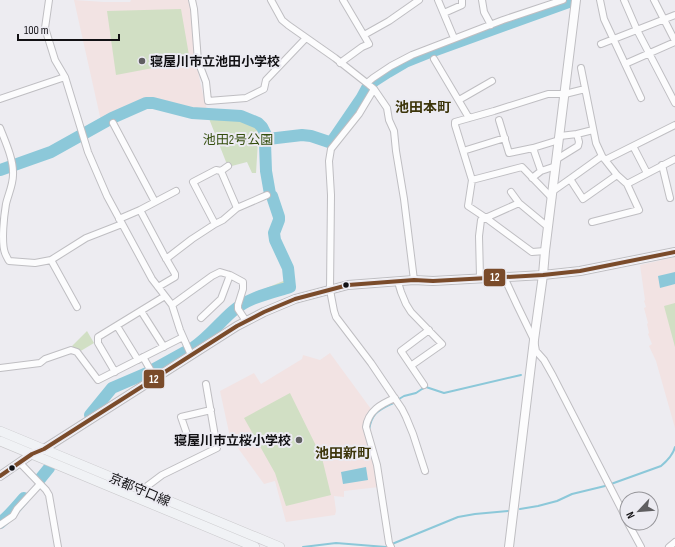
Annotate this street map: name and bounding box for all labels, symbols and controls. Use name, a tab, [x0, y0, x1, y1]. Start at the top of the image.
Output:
scale bar	[18, 16, 119, 42]
text: 100 m	[24, 23, 49, 38]
place label: 寝屋川市立池田小学校	[150, 54, 280, 70]
marker: 寝屋川市立池田小学校	[137, 56, 147, 66]
district label: 池田本町	[395, 99, 451, 116]
park label: 池田2号公園	[203, 132, 273, 148]
line badge: 12	[483, 268, 506, 287]
text: 12	[490, 271, 500, 284]
unlabelled marker	[341, 280, 351, 290]
line badge: 12	[143, 369, 165, 389]
text: 12	[149, 373, 159, 386]
place label: 寝屋川市立桜小学校	[174, 433, 291, 449]
marker: 寝屋川市立桜小学校	[294, 435, 304, 445]
district label: 池田新町	[315, 445, 371, 462]
unlabelled marker	[7, 463, 17, 473]
street label: 京都守口線	[107, 470, 173, 510]
north arrow	[619, 491, 659, 531]
text: N	[623, 510, 638, 521]

